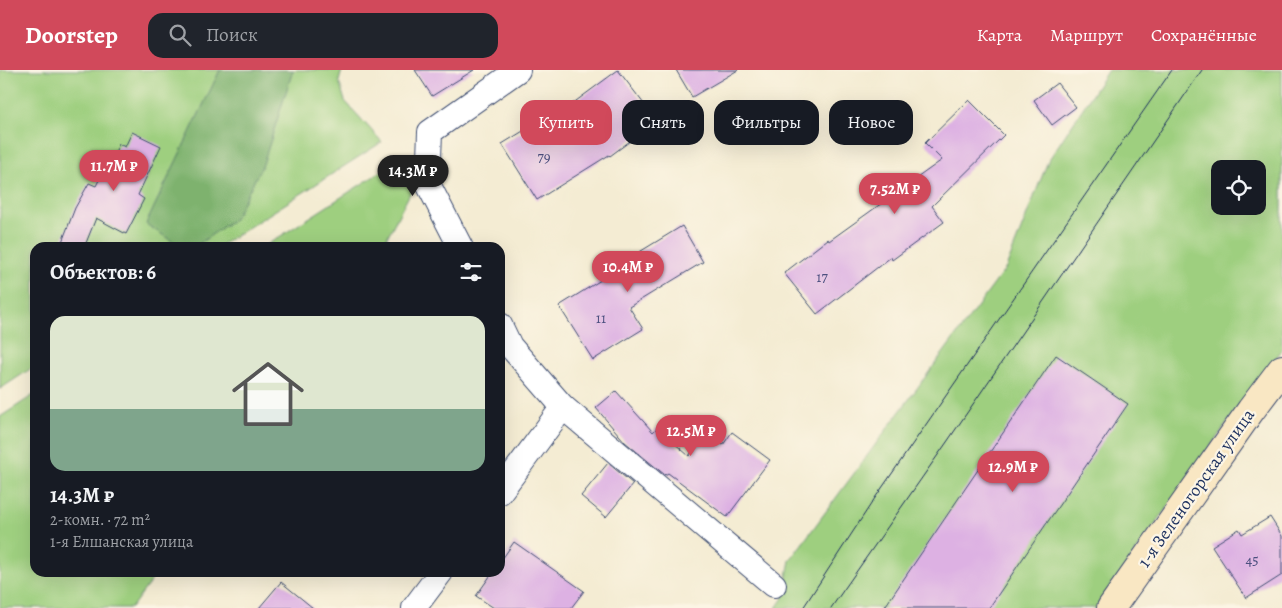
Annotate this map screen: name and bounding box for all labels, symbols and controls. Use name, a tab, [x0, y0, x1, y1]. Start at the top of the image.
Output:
search box	[148, 13, 498, 58]
text: Doorstep	[25, 19, 118, 51]
icon: search	[166, 21, 194, 49]
text: Поиск	[206, 22, 258, 48]
text: Карта	[977, 23, 1022, 47]
text: Маршрут	[1050, 23, 1123, 47]
text: Сохранённые	[1151, 23, 1257, 47]
chip: Купить	[520, 100, 612, 145]
chip: Снять	[622, 100, 704, 145]
chip: Фильтры	[714, 100, 819, 145]
chip: Новое	[829, 100, 913, 145]
house number: 79	[537, 147, 551, 167]
pin: 11.7M ₽	[68, 150, 160, 192]
pin: 14.3M ₽	[367, 154, 459, 197]
text: 11.7M ₽	[90, 155, 138, 177]
text: 14.3M ₽	[389, 160, 437, 182]
map controls	[1211, 160, 1266, 215]
button: locate	[1211, 160, 1266, 215]
pin: 7.52M ₽	[849, 172, 941, 215]
text: 7.52M ₽	[870, 178, 920, 200]
pin: 10.4M ₽	[582, 250, 674, 293]
text: 10.4M ₽	[603, 256, 653, 278]
text: Объектов: 6	[50, 258, 156, 286]
icon: filters	[457, 258, 485, 286]
house number: 17	[816, 267, 828, 287]
house number: 11	[596, 308, 606, 328]
icon: home	[223, 349, 313, 439]
street label: 1-я Зеленогорская улица	[1132, 403, 1260, 572]
pin: 12.5M ₽	[645, 414, 737, 457]
text: 12.5M ₽	[666, 420, 716, 442]
pin: 12.9M ₽	[967, 450, 1059, 493]
text: 12.9M ₽	[988, 456, 1038, 478]
text: 14.3M ₽	[50, 481, 114, 509]
text: 2-комн. · 72 m²	[50, 509, 150, 531]
text: 1-я Елшанская улица	[50, 531, 193, 553]
house number: 45	[1245, 550, 1259, 570]

